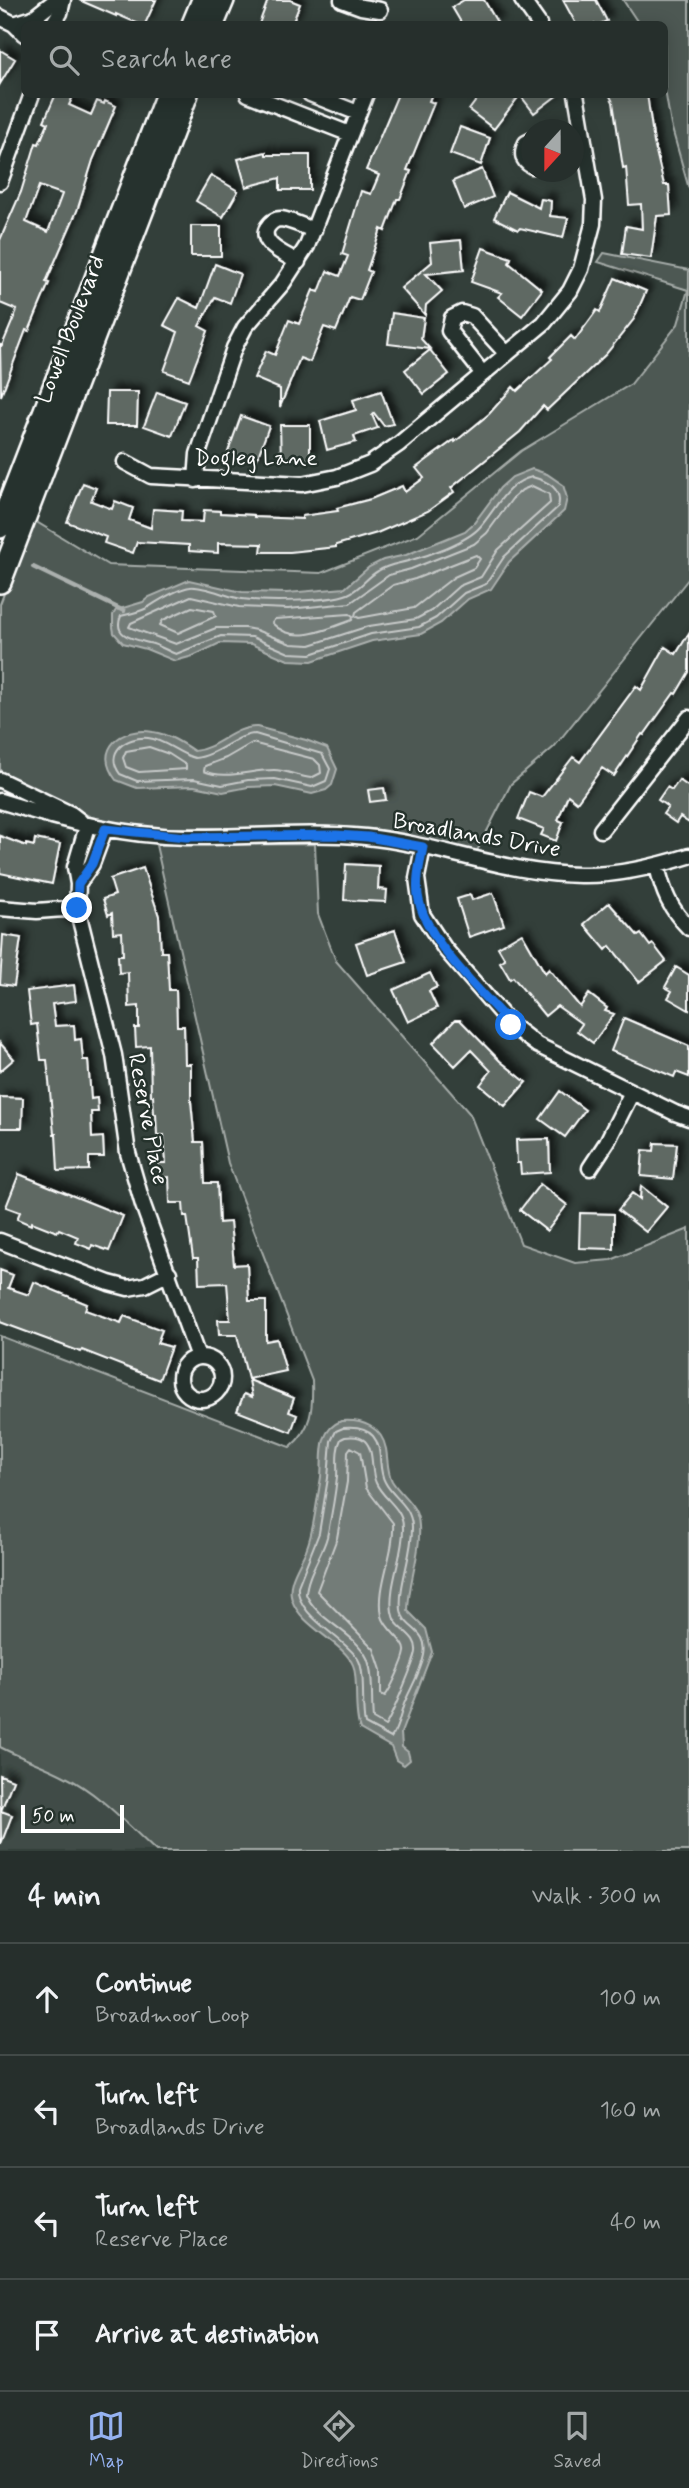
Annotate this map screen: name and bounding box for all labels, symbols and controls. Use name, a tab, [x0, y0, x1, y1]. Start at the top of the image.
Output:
search box	[21, 21, 668, 98]
icon: search	[45, 41, 83, 79]
text: Search here	[101, 43, 232, 77]
north arrow	[521, 119, 584, 182]
street label: Lowell Boulevard	[29, 251, 113, 408]
street label: Dogleg Lane	[194, 444, 318, 476]
street label: Broadlands Drive	[391, 806, 563, 865]
route end	[61, 892, 92, 923]
route start	[495, 1009, 526, 1040]
street label: Reserve Place	[120, 1051, 174, 1188]
scale bar	[21, 1802, 124, 1834]
text: 50 m	[32, 1804, 75, 1829]
text: 4 min	[28, 1877, 101, 1916]
text: Walk · 300 m	[532, 1882, 661, 1912]
text: Continue	[95, 1967, 192, 2001]
icon: ahead	[28, 1980, 66, 2018]
text: 100 m	[599, 1984, 661, 2014]
text: Broadmoor Loop	[95, 2001, 250, 2031]
text: Turn left	[95, 2079, 199, 2113]
icon: left	[28, 2092, 66, 2130]
text: 160 m	[600, 2096, 661, 2126]
text: Broadlands Drive	[95, 2113, 265, 2143]
text: Turn left	[95, 2191, 199, 2225]
icon: left	[28, 2204, 66, 2242]
text: 40 m	[610, 2208, 661, 2238]
text: Reserve Place	[95, 2225, 228, 2255]
icon: arrive	[28, 2316, 66, 2354]
text: Arrive at destination	[95, 2318, 319, 2352]
tab: Map	[87, 2407, 125, 2474]
tab: Directions	[300, 2407, 379, 2474]
tab: Saved	[553, 2407, 601, 2474]

